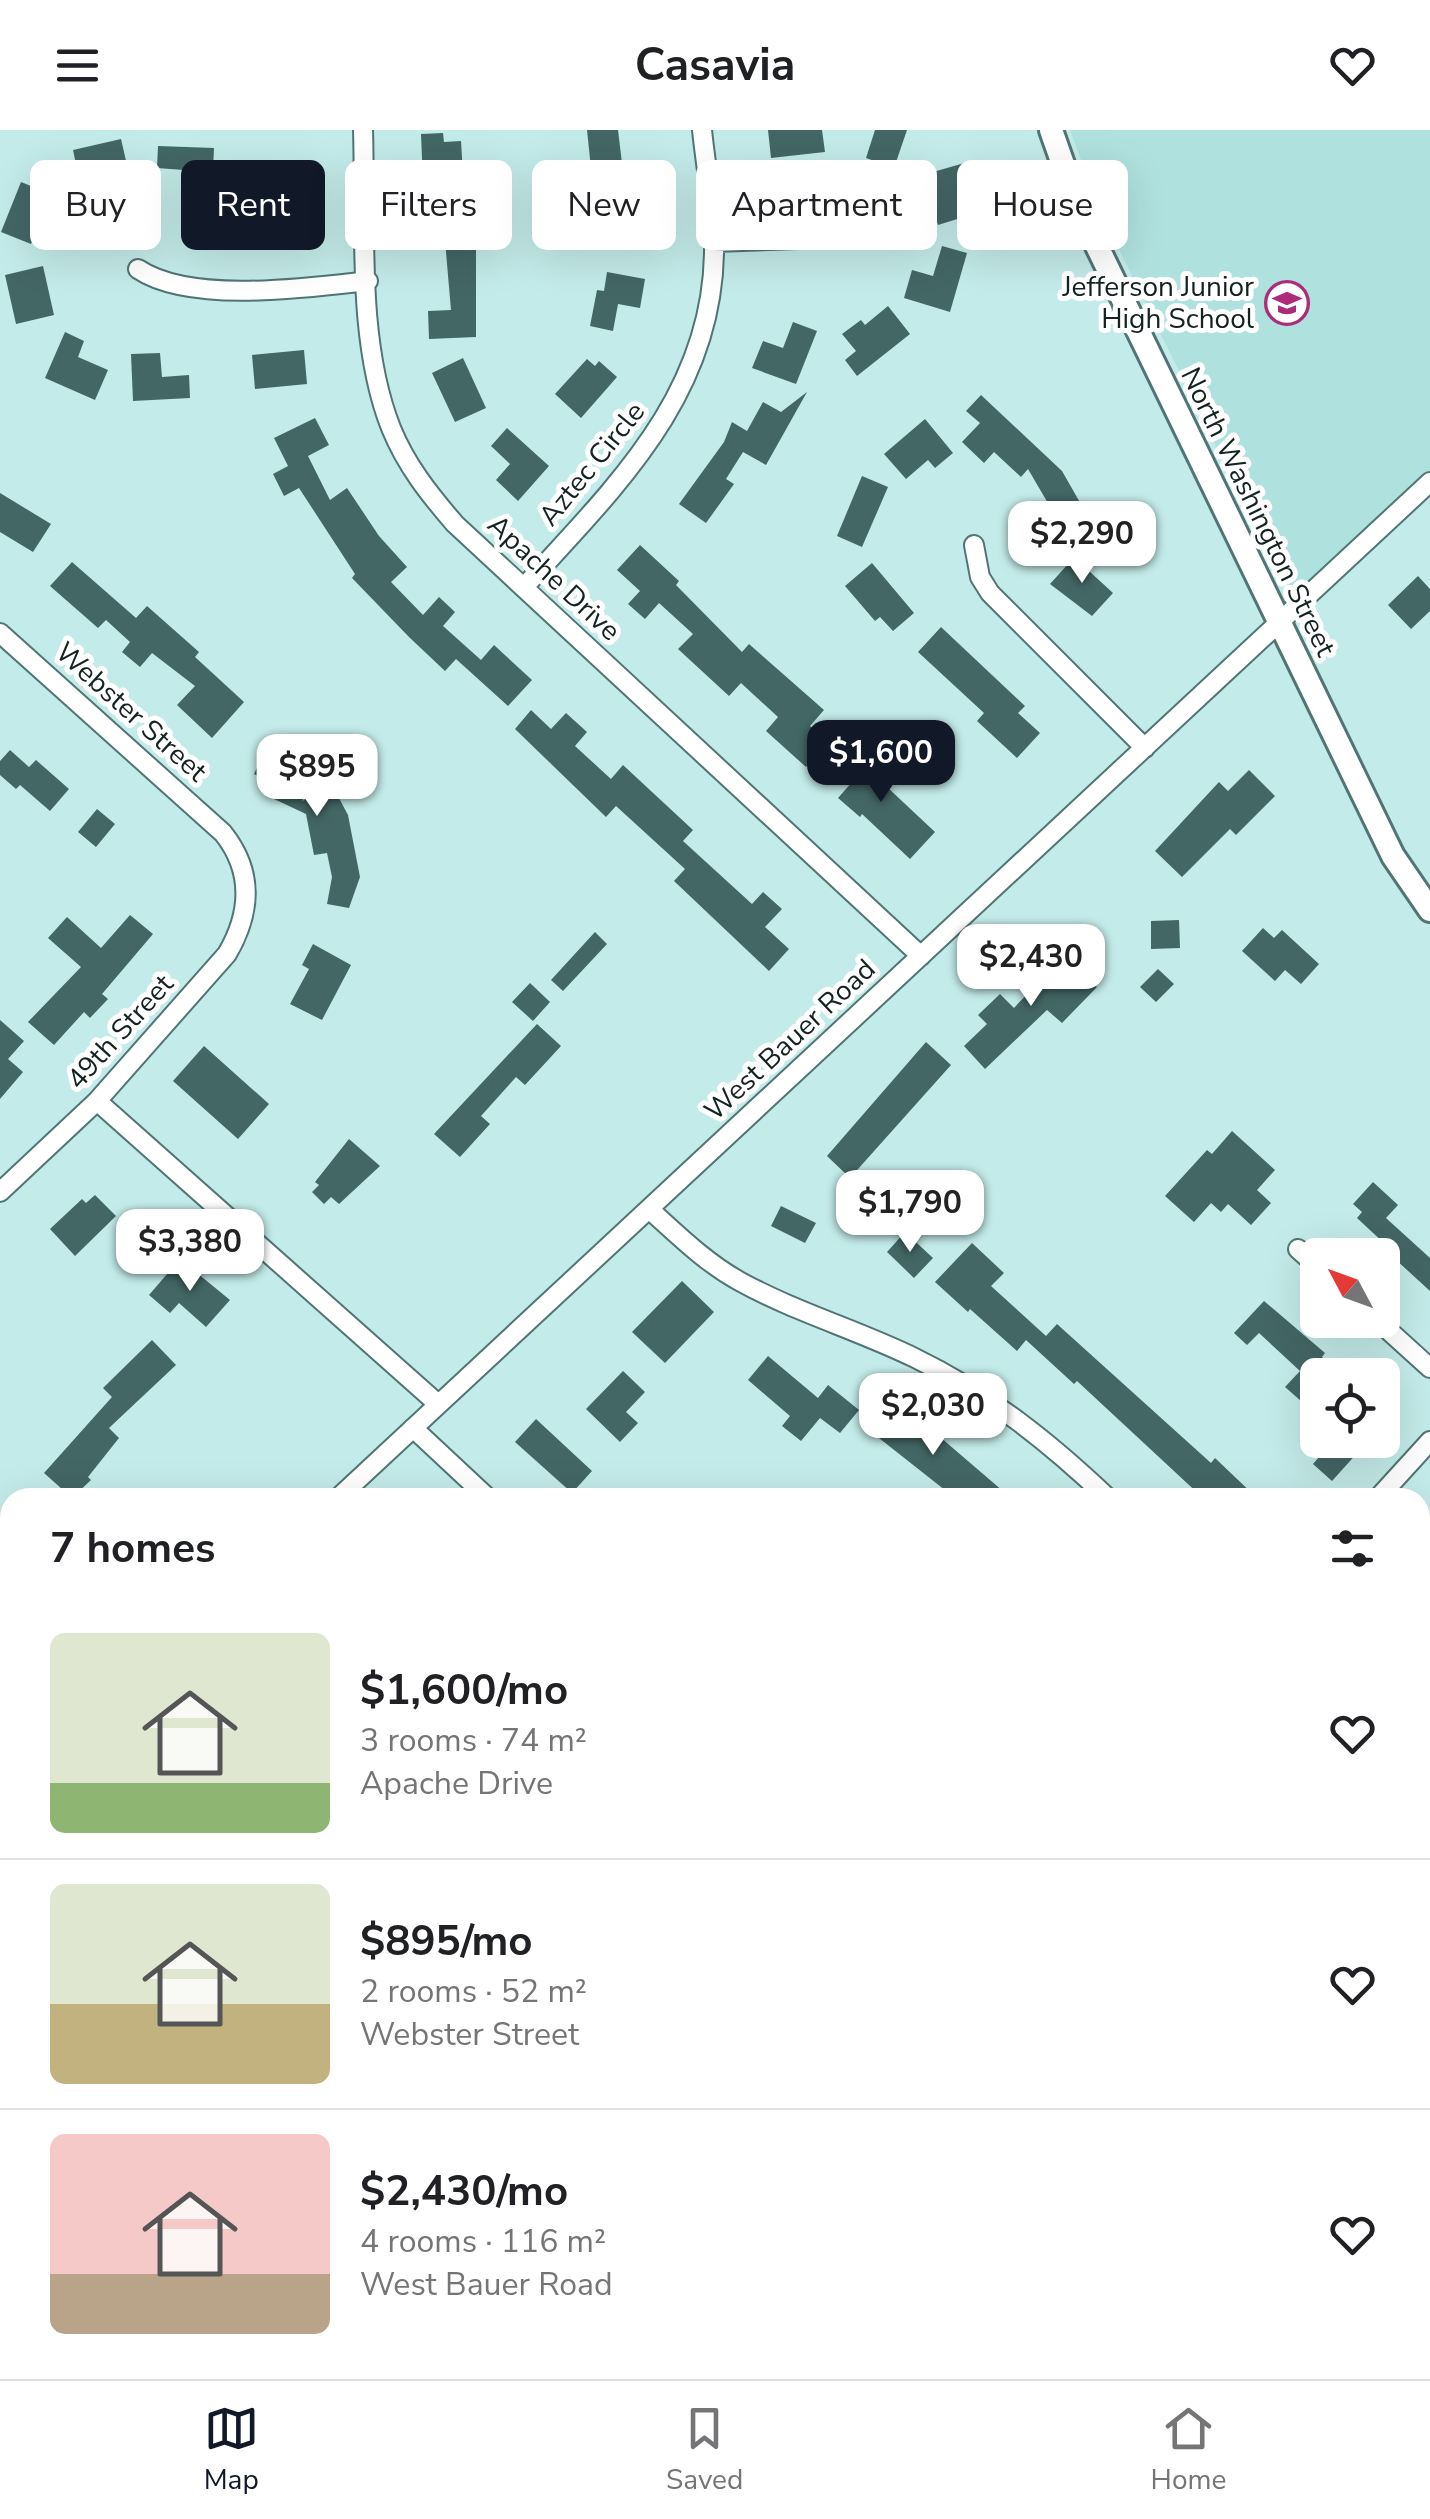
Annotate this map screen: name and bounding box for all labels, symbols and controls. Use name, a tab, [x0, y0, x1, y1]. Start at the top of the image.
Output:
text: Casavia	[635, 35, 795, 96]
icon: menu	[50, 38, 105, 93]
icon: heart	[1325, 38, 1380, 93]
chip: Buy	[30, 160, 161, 250]
chip: Rent	[181, 160, 325, 250]
chip: Filters	[345, 160, 512, 250]
chip: New	[532, 160, 676, 250]
chip: Apartment	[696, 160, 937, 250]
chip: House	[957, 160, 1128, 250]
place label: Jefferson Junior High School	[1062, 268, 1255, 338]
school or university icon: Jefferson Junior High School	[1264, 280, 1310, 326]
street label: North Washington Street	[1171, 361, 1345, 663]
street label: Aztec Circle	[530, 394, 654, 534]
pin: $2,290	[1001, 501, 1163, 586]
street label: Apache Drive	[479, 506, 629, 650]
text: $2,290	[1030, 512, 1134, 555]
street label: Webster Street	[47, 634, 215, 790]
pin: $1,600	[800, 720, 962, 805]
text: $1,600	[829, 731, 933, 774]
pin: $895	[258, 734, 376, 819]
text: $895	[279, 745, 355, 788]
pin: $2,430	[950, 924, 1112, 1009]
text: $2,430	[979, 935, 1083, 978]
street label: West Bauer Road	[696, 951, 884, 1129]
street label: 49th Street	[58, 966, 182, 1098]
pin: $1,790	[829, 1170, 991, 1255]
text: $1,790	[858, 1181, 962, 1224]
pin: $3,380	[109, 1209, 271, 1294]
text: $3,380	[138, 1220, 242, 1263]
north arrow	[1300, 1238, 1400, 1338]
map controls	[1300, 1238, 1400, 1458]
button: locate	[1300, 1358, 1400, 1458]
pin: $2,030	[852, 1373, 1014, 1458]
text: $2,030	[881, 1384, 985, 1427]
text: 7 homes	[50, 1520, 215, 1577]
icon: filters	[1325, 1521, 1380, 1576]
text: $1,600/mo	[360, 1662, 568, 1719]
icon: home	[130, 1673, 250, 1793]
icon: heart	[1325, 1706, 1380, 1761]
text: 3 rooms · 74 m²	[360, 1719, 587, 1762]
text: Apache Drive	[360, 1762, 553, 1805]
text: $895/mo	[360, 1913, 532, 1970]
icon: home	[130, 1924, 250, 2044]
icon: heart	[1325, 1957, 1380, 2012]
text: 2 rooms · 52 m²	[360, 1970, 587, 2013]
text: Webster Street	[360, 2013, 579, 2056]
text: $2,430/mo	[360, 2163, 568, 2220]
icon: home	[130, 2174, 250, 2294]
icon: heart	[1325, 2207, 1380, 2262]
text: 4 rooms · 116 m²	[360, 2220, 606, 2263]
text: West Bauer Road	[360, 2263, 613, 2306]
tab: Map	[204, 2401, 259, 2499]
tab: Saved	[666, 2401, 743, 2499]
tab: Home	[1151, 2401, 1226, 2499]

